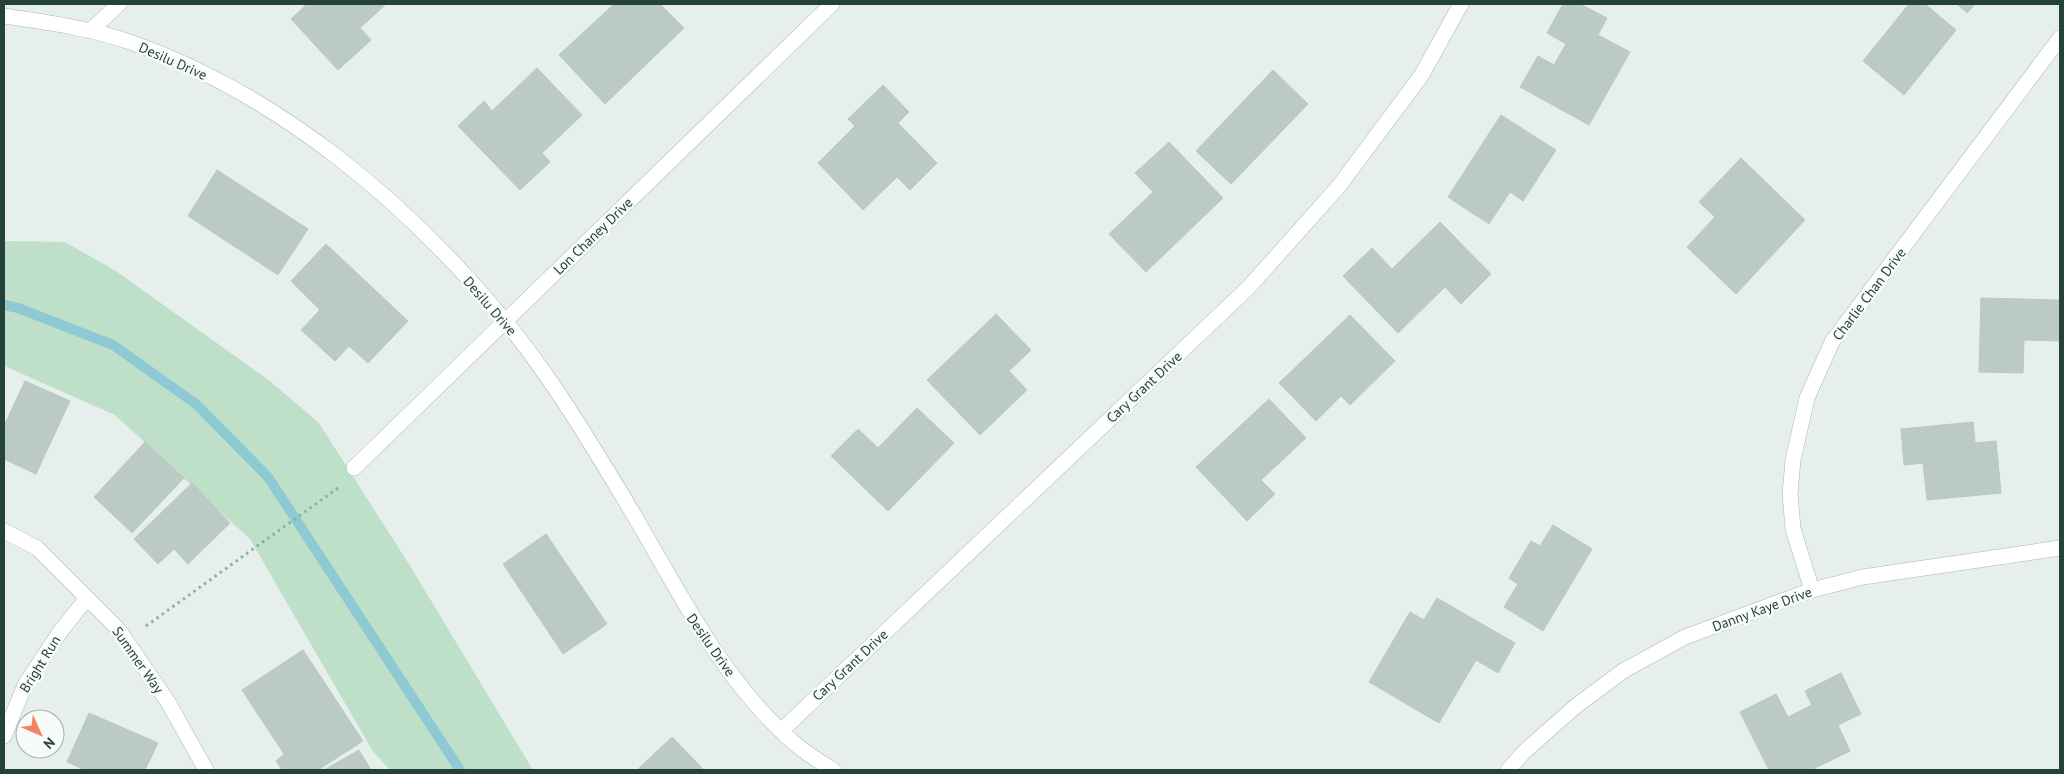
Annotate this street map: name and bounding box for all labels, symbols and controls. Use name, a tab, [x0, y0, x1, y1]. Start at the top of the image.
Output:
street label: Desilu Drive	[136, 38, 210, 84]
street label: Lon Chaney Drive	[550, 194, 636, 278]
street label: Charlie Chan Drive	[1828, 244, 1910, 344]
street label: Desilu Drive	[459, 273, 521, 339]
street label: Cary Grant Drive	[1102, 347, 1186, 427]
street label: Danny Kaye Drive	[1710, 583, 1814, 635]
street label: Desilu Drive	[683, 610, 739, 680]
street label: Summer Way	[108, 623, 168, 697]
street label: Cary Grant Drive	[808, 625, 892, 705]
street label: Bright Run	[15, 632, 65, 696]
north arrow	[15, 709, 65, 759]
text: N	[40, 734, 59, 753]

